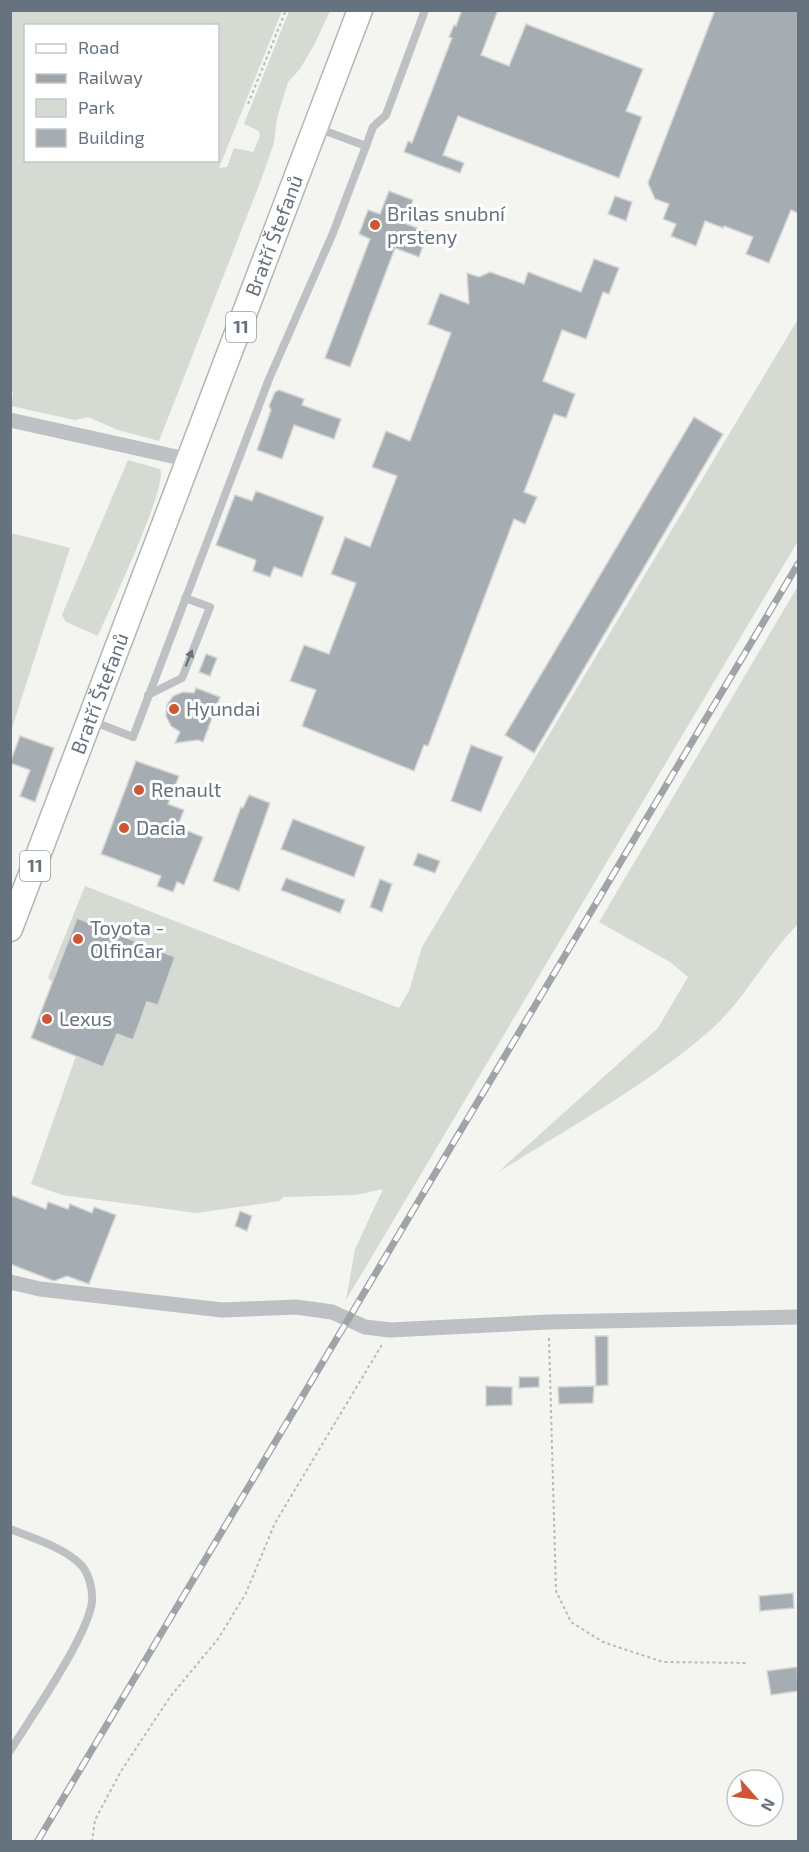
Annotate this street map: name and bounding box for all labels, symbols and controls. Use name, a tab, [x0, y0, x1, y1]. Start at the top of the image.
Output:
legend	[24, 24, 219, 162]
text: Road	[78, 36, 119, 58]
text: Railway	[78, 66, 143, 88]
text: Park	[78, 96, 115, 118]
text: Building	[78, 126, 145, 148]
street label: Bratří Štefanů	[239, 171, 307, 299]
place label: Brilas snubní prsteny	[387, 201, 506, 248]
marker: Brilas snubní prsteny	[368, 218, 382, 232]
road number: 11	[226, 312, 256, 342]
street label: Bratří Štefanů	[65, 629, 133, 757]
one-way arrow	[185, 649, 195, 667]
place label: Hyundai	[186, 696, 260, 720]
marker: Hyundai	[167, 702, 181, 716]
place label: Renault	[151, 777, 222, 801]
marker: Renault	[132, 783, 146, 797]
place label: Dacia	[136, 815, 186, 839]
marker: Dacia	[117, 821, 131, 835]
road number: 11	[20, 851, 50, 881]
place label: Toyota - OlfinCar	[90, 915, 164, 962]
marker: Toyota - OlfinCar	[71, 932, 85, 946]
place label: Lexus	[59, 1006, 112, 1030]
marker: Lexus	[40, 1012, 54, 1026]
north arrow	[725, 1768, 785, 1828]
text: N	[758, 1796, 780, 1815]

